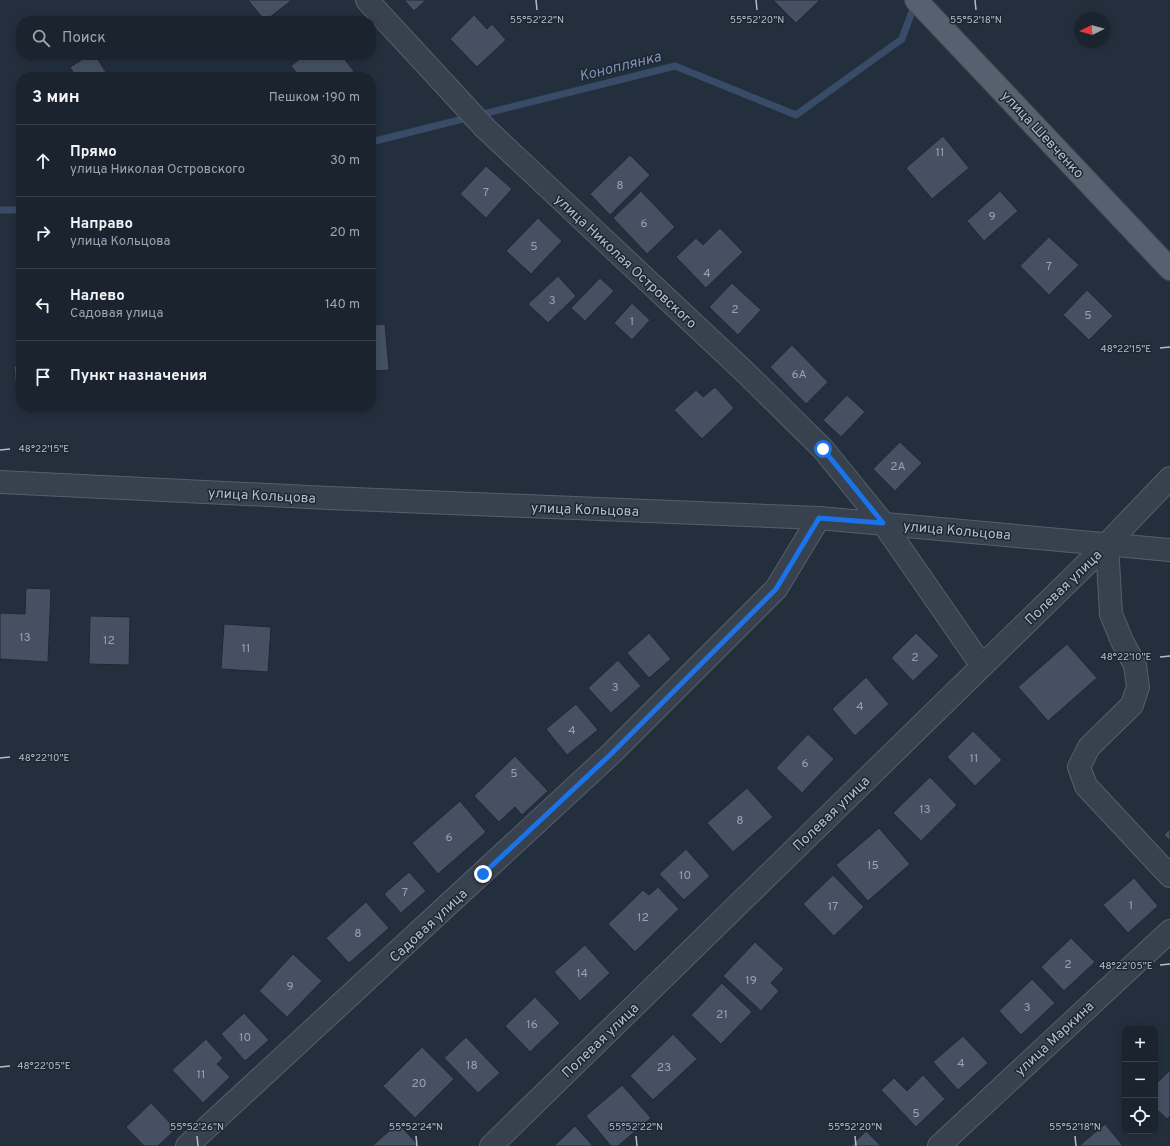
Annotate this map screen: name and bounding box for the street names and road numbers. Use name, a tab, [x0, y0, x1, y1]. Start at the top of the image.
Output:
street label: улица Шевченко	[997, 88, 1087, 182]
street label: улица Николая Островского	[550, 192, 700, 333]
street label: улица Кольцова	[207, 485, 316, 508]
street label: улица Кольцова	[531, 500, 639, 521]
street label: улица Кольцова	[902, 518, 1011, 545]
street label: Полевая улица	[1022, 547, 1106, 629]
street label: Полевая улица	[790, 773, 874, 855]
street label: Садовая улица	[386, 886, 472, 967]
street label: улица Маркина	[1012, 998, 1098, 1080]
street label: Полевая улица	[559, 1000, 643, 1082]

